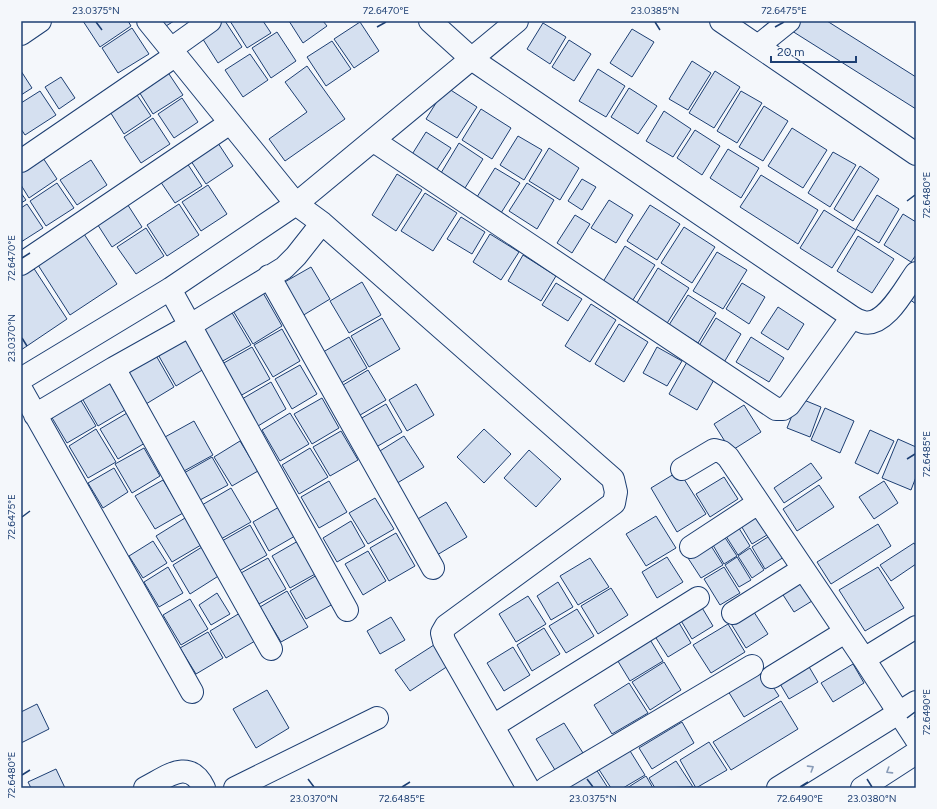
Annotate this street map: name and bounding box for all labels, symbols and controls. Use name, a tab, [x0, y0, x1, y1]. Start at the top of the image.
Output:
text: 23.0375°N	[72, 4, 120, 17]
text: 72.6470°E	[363, 4, 409, 17]
text: 23.0385°N	[631, 4, 679, 17]
text: 72.6475°E	[761, 4, 807, 17]
scale bar	[771, 38, 856, 64]
text: 20 m	[777, 45, 805, 59]
text: 72.6480°E	[920, 171, 933, 219]
text: 72.6470°E	[5, 235, 18, 281]
text: 23.0370°N	[5, 314, 18, 362]
text: 72.6485°E	[920, 431, 933, 477]
text: 72.6475°E	[5, 494, 18, 540]
text: 72.6490°E	[920, 689, 933, 735]
text: 72.6480°E	[5, 751, 18, 799]
one-way arrow	[807, 765, 814, 772]
one-way arrow	[886, 766, 893, 774]
text: 23.0370°N	[290, 792, 338, 805]
text: 72.6485°E	[379, 792, 425, 805]
text: 23.0375°N	[569, 792, 617, 805]
text: 72.6490°E	[777, 792, 823, 805]
text: 23.0380°N	[848, 792, 896, 805]

